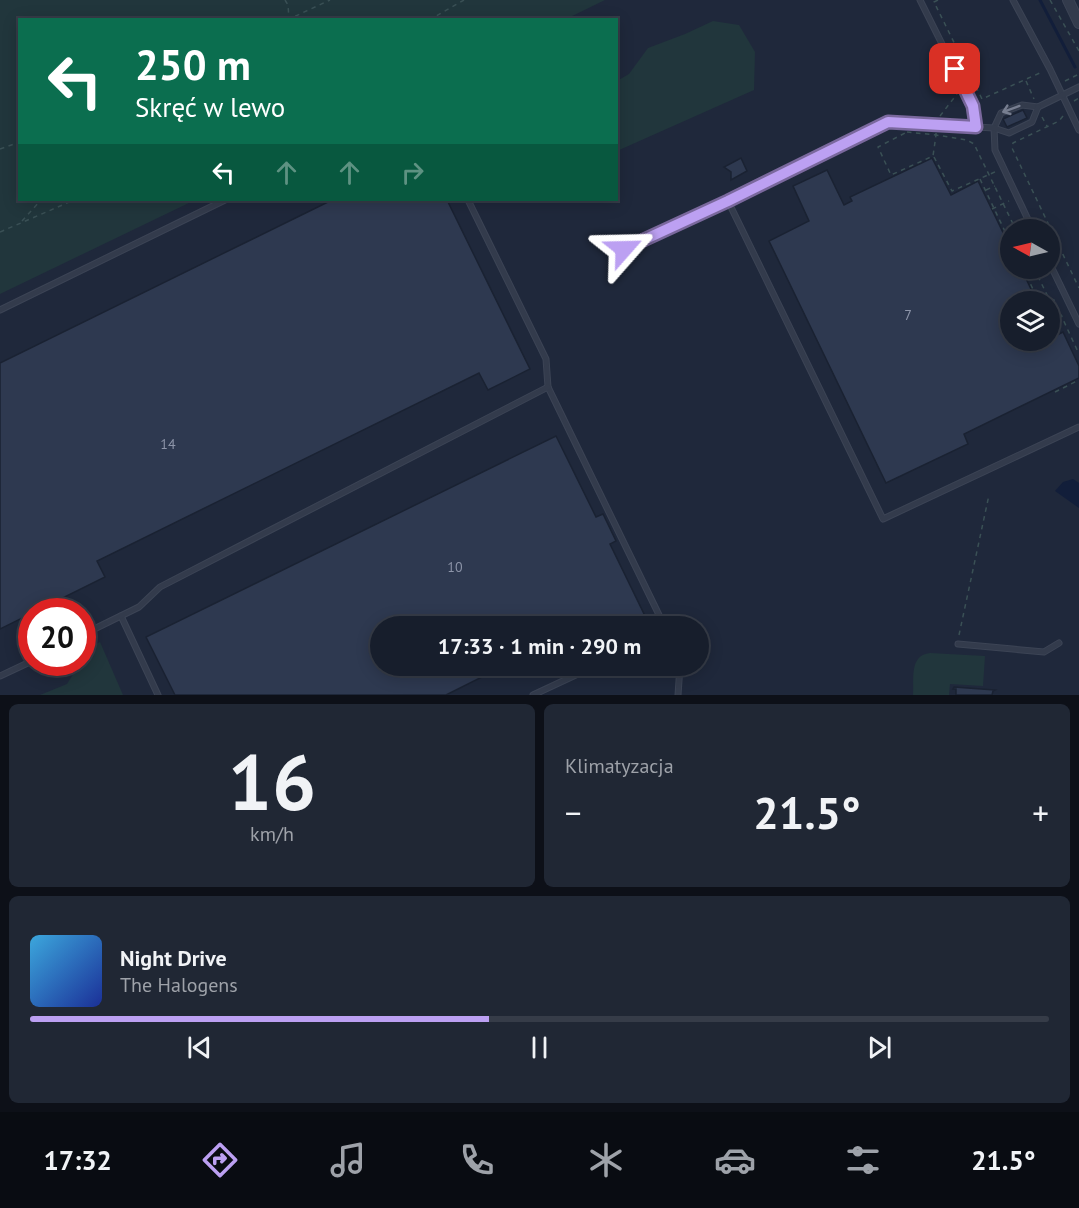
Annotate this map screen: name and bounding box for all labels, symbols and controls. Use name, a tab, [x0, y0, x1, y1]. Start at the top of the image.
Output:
text: 250 m	[135, 37, 251, 92]
icon: left	[36, 42, 114, 120]
pin	[929, 43, 980, 94]
icon: arrive	[938, 52, 971, 85]
text: Skręć w lewo	[135, 90, 285, 124]
one-way arrow	[1002, 105, 1021, 116]
icon: left	[207, 156, 240, 189]
icon: ahead	[270, 156, 303, 189]
icon: ahead	[333, 156, 366, 189]
icon: right	[396, 156, 429, 189]
position arrow	[592, 217, 656, 281]
north arrow	[1000, 219, 1060, 279]
map controls	[1000, 219, 1060, 351]
button: layers	[1000, 291, 1060, 351]
house number: 7	[904, 306, 912, 324]
house number: 14	[160, 435, 176, 453]
house number: 10	[447, 558, 463, 576]
speed limit sign: 20	[18, 598, 96, 676]
text: 17:33 · 1 min · 290 m	[438, 632, 641, 660]
text: 16	[228, 731, 316, 832]
text: Klimatyzacja	[565, 753, 674, 779]
text: 21.5°	[753, 783, 861, 841]
text: −	[565, 791, 582, 834]
text: +	[1032, 791, 1049, 834]
text: km/h	[250, 821, 294, 847]
text: Night Drive	[120, 944, 227, 972]
text: The Halogens	[120, 972, 238, 998]
icon: previous	[183, 1031, 216, 1064]
icon: pause	[523, 1031, 556, 1064]
icon: next	[863, 1031, 896, 1064]
icon: directions	[199, 1139, 241, 1181]
icon: music	[327, 1139, 369, 1181]
icon: phone	[456, 1139, 498, 1181]
icon: climate	[585, 1139, 627, 1181]
icon: car	[714, 1139, 756, 1181]
icon: filters	[842, 1139, 884, 1181]
text: 17:32	[43, 1143, 112, 1177]
text: 21.5°	[971, 1143, 1036, 1177]

